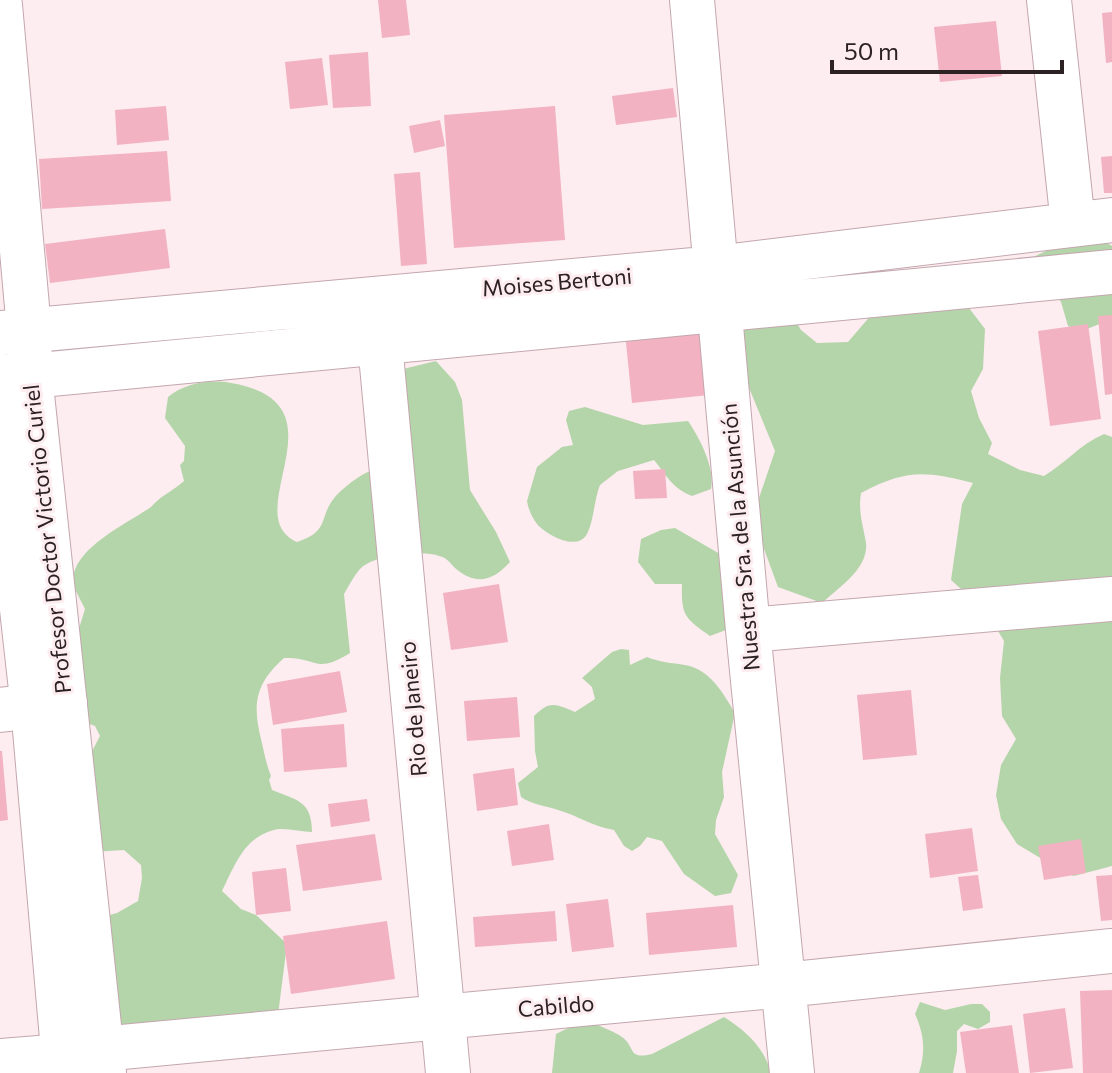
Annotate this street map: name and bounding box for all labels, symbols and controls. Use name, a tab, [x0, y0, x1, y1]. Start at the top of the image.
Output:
scale bar	[832, 24, 1062, 74]
text: 50 m	[844, 36, 899, 65]
street label: Moises Bertoni	[481, 261, 633, 302]
street label: Profesor Doctor Victorio Curiel	[17, 383, 76, 695]
street label: Nuestra Sra. de la Asunción	[714, 402, 765, 672]
street label: Rio de Janeiro	[393, 640, 432, 778]
street label: Cabildo	[517, 989, 595, 1022]

